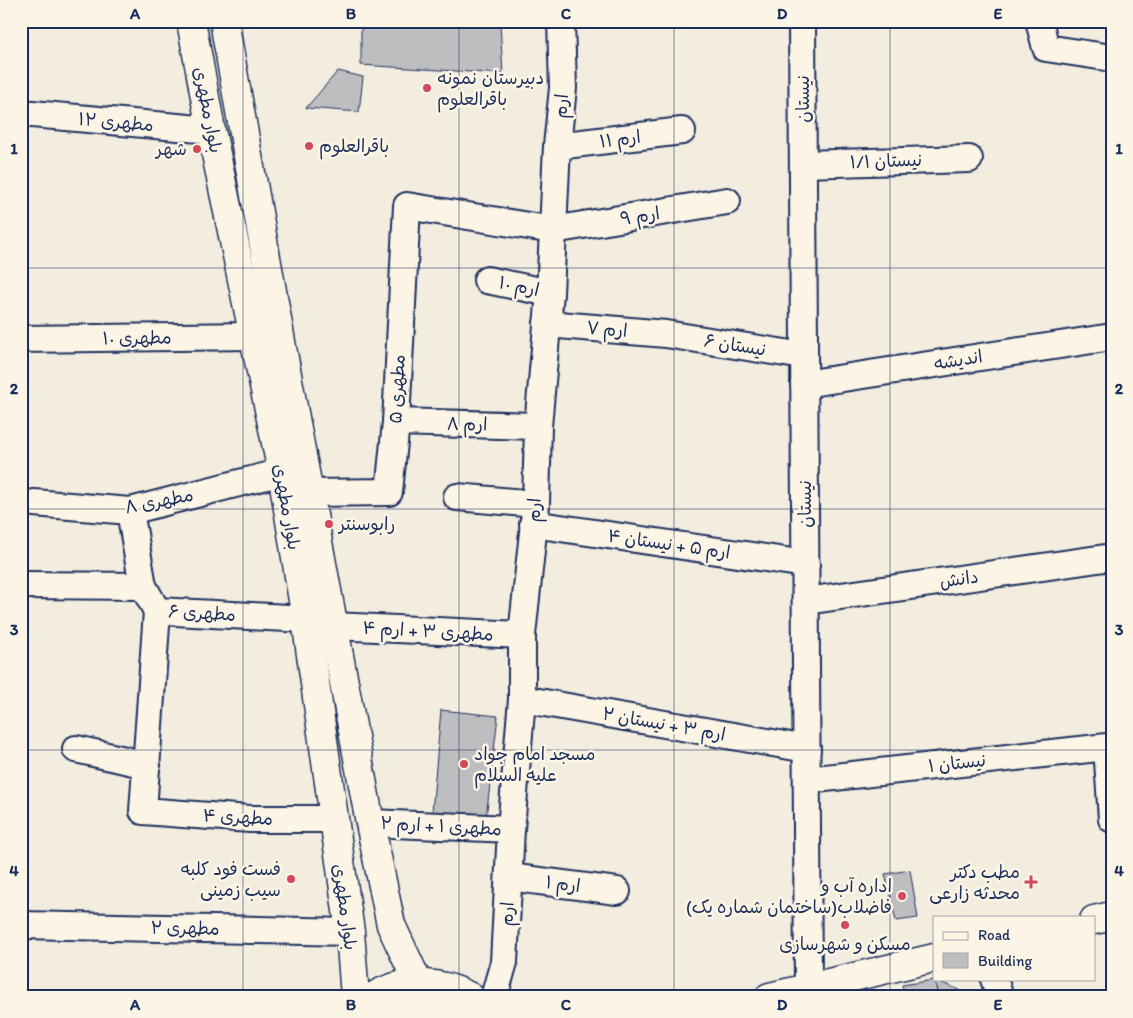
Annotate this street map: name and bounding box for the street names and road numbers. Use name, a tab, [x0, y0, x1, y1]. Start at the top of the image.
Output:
street label: بلوار مطهری	[189, 65, 227, 155]
street label: نیستان	[792, 75, 814, 123]
street label: ارم	[549, 93, 576, 119]
street label: مطهری ۱۲	[77, 108, 155, 136]
street label: ارم ۱۱	[598, 126, 642, 155]
street label: نیستان ۱/۱	[849, 149, 923, 173]
street label: ارم ۹	[619, 202, 662, 233]
street label: ارم ۱۰	[496, 271, 541, 304]
street label: ارم ۷	[585, 316, 628, 345]
street label: مطهری ۱۰	[102, 326, 172, 350]
street label: نیستان ۶	[702, 329, 768, 361]
street label: اندیشه	[932, 345, 984, 375]
street label: مطهری ۵	[384, 354, 410, 424]
street label: ارم ۸	[446, 413, 488, 438]
street label: بلوار مطهری	[269, 462, 305, 552]
street label: نیستان	[794, 480, 816, 528]
street label: مطهری ۸	[123, 484, 195, 518]
street label: ارم	[522, 497, 549, 523]
street label: ارم ۵ + نیستان ۴	[606, 524, 732, 566]
street label: دانش	[938, 565, 980, 593]
street label: مطهری ۶	[168, 600, 236, 626]
street label: مطهری ۳ + ارم ۴	[362, 617, 494, 648]
street label: ارم ۳ + نیستان ۲	[600, 702, 727, 749]
street label: نیستان ۱	[927, 749, 987, 777]
street label: مطهری ۴	[202, 804, 274, 830]
street label: مطهری ۱ + ارم ۲	[379, 812, 502, 843]
street label: بلوار مطهری	[328, 862, 362, 952]
street label: ارم ۱	[544, 871, 582, 900]
street label: ارم	[495, 901, 522, 927]
street label: مطهری ۲	[150, 916, 220, 940]

